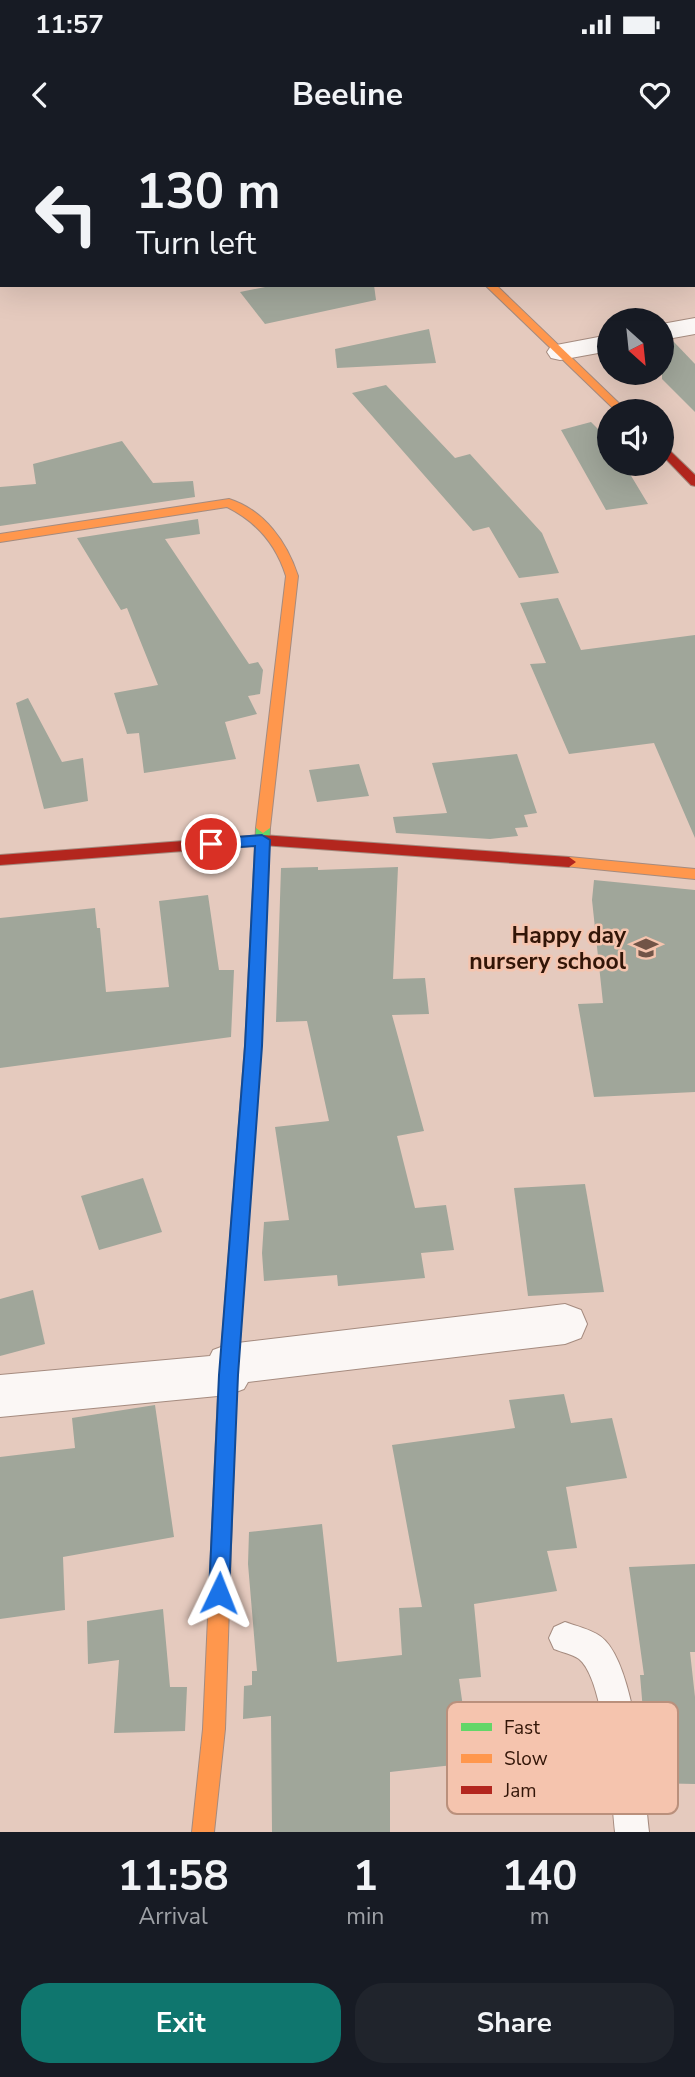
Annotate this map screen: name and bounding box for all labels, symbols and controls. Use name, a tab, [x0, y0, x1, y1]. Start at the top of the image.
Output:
text: 11:57	[35, 7, 104, 42]
text: Beeline	[292, 73, 403, 116]
icon: back	[21, 76, 59, 114]
icon: heart	[636, 76, 674, 114]
text: 130 m	[136, 158, 280, 225]
icon: left	[21, 168, 112, 259]
text: Turn left	[136, 222, 256, 265]
north arrow	[597, 308, 674, 385]
map controls	[597, 308, 674, 476]
button: sound	[597, 399, 674, 476]
pin	[181, 814, 241, 874]
icon: arrive	[192, 825, 230, 863]
place label: Happy day nursery school	[469, 920, 627, 977]
school or university icon: Happy day nursery school	[632, 934, 660, 962]
position arrow	[182, 1556, 256, 1630]
legend	[447, 1702, 678, 1814]
text: Fast	[504, 1715, 540, 1741]
text: Slow	[504, 1746, 548, 1772]
text: Jam	[503, 1778, 537, 1804]
text: 11:58	[118, 1848, 229, 1905]
text: 1	[353, 1848, 378, 1905]
text: 140	[502, 1848, 577, 1905]
text: Arrival	[139, 1901, 208, 1932]
text: min	[346, 1901, 384, 1932]
text: m	[530, 1901, 550, 1932]
button: Exit	[21, 1983, 341, 2063]
button: Share	[355, 1983, 674, 2063]

